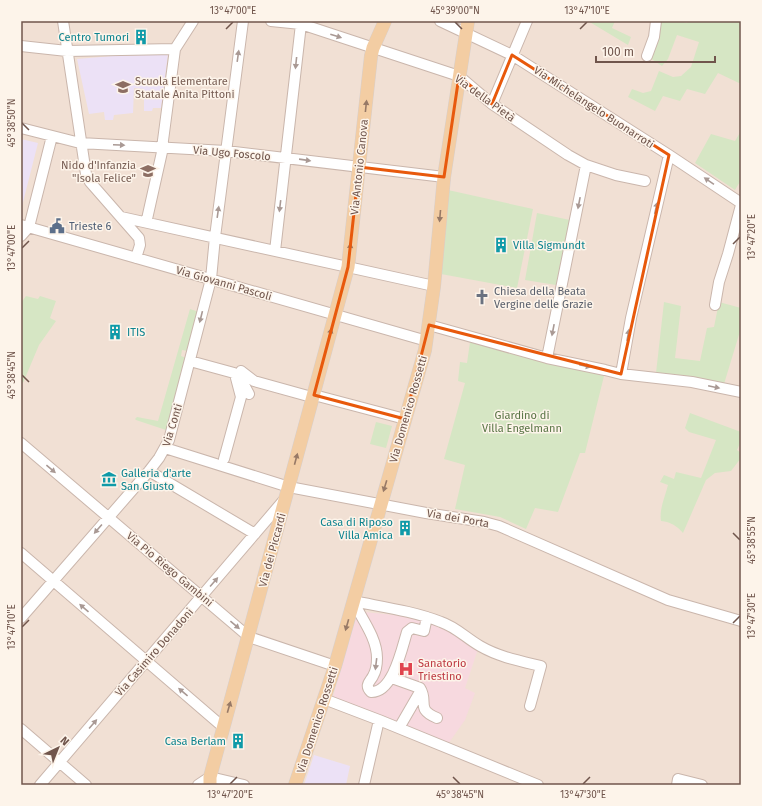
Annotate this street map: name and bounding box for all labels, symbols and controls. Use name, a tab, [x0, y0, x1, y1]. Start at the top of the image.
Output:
text: 13°47'00"E	[210, 5, 256, 17]
text: 45°39'00"N	[430, 5, 480, 17]
text: 13°47'10"E	[564, 5, 610, 17]
building icon: Centro Tumori	[132, 28, 150, 46]
place label: Centro Tumori	[59, 31, 129, 44]
one-way arrow	[330, 33, 342, 39]
scale bar	[596, 38, 715, 64]
text: 100 m	[602, 45, 634, 59]
one-way arrow	[235, 50, 242, 62]
one-way arrow	[293, 57, 299, 69]
street label: Via Michelangelo Buonarroti	[531, 64, 656, 151]
street label: Via della Pietà	[452, 72, 517, 125]
place label: Scuola Elementare Statale Anita Pittoni	[135, 75, 235, 101]
school or university icon: Scuola Elementare Statale Anita Pittoni	[114, 78, 132, 96]
text: 45°38'50"N	[6, 98, 18, 148]
one-way arrow	[363, 100, 369, 112]
street label: Via Antonio Canova	[348, 119, 371, 215]
one-way arrow	[113, 142, 126, 148]
street label: Via Ugo Foscolo	[193, 144, 271, 163]
one-way arrow	[299, 157, 311, 163]
place label: Nido d'Infanzia "Isola Felice"	[61, 159, 136, 185]
school or university icon: Nido d'Infanzia "Isola Felice"	[139, 162, 157, 180]
one-way arrow	[703, 177, 714, 185]
one-way arrow	[575, 197, 581, 209]
one-way arrow	[277, 200, 283, 212]
one-way arrow	[653, 202, 659, 214]
one-way arrow	[215, 206, 221, 218]
one-way arrow	[437, 210, 444, 222]
text: 13°47'20"E	[746, 214, 758, 260]
public building icon: Trieste 6	[48, 217, 66, 235]
place label: Trieste 6	[69, 220, 112, 233]
text: 13°47'00"E	[6, 225, 18, 271]
building icon: Villa Sigmundt	[492, 236, 510, 254]
place label: Villa Sigmundt	[513, 239, 585, 252]
one-way arrow	[347, 243, 353, 255]
street label: Via Giovanni Pascoli	[174, 264, 273, 303]
place label: Chiesa della Beata Vergine delle Grazie	[494, 285, 593, 311]
church icon: Chiesa della Beata Vergine delle Grazie	[473, 288, 491, 306]
one-way arrow	[198, 311, 204, 323]
building icon: ITIS	[106, 323, 124, 341]
one-way arrow	[549, 324, 555, 337]
place label: ITIS	[127, 326, 145, 339]
one-way arrow	[327, 328, 333, 340]
one-way arrow	[625, 329, 631, 341]
text: 45°38'45"N	[6, 351, 18, 399]
street label: Via Domenico Rossetti	[387, 354, 430, 464]
one-way arrow	[579, 363, 592, 369]
one-way arrow	[708, 384, 720, 390]
street label: Via Conti	[160, 402, 185, 448]
park label: Giardino di Villa Engelmann	[482, 409, 562, 435]
one-way arrow	[293, 453, 299, 465]
one-way arrow	[45, 464, 56, 473]
place label: Galleria d'arte San Giusto	[121, 467, 191, 493]
museum icon: Galleria d'arte San Giusto	[100, 470, 118, 488]
one-way arrow	[382, 480, 388, 492]
street label: Via dei Porta	[426, 507, 490, 530]
street label: Via dei Piccardi	[256, 512, 289, 589]
place label: Casa di Riposo Villa Amica	[320, 516, 393, 542]
text: 45°38'55"N	[746, 516, 758, 564]
building icon: Casa di Riposo Villa Amica	[396, 519, 414, 537]
one-way arrow	[93, 524, 102, 534]
street label: Via Pio Riego Gambini	[124, 529, 216, 609]
one-way arrow	[209, 577, 218, 588]
text: 13°47'30"E	[746, 593, 758, 639]
one-way arrow	[79, 603, 90, 612]
text: 13°47'10"E	[6, 604, 18, 650]
street label: Via Casimiro Donadoni	[113, 606, 196, 699]
one-way arrow	[344, 619, 350, 631]
one-way arrow	[230, 621, 241, 630]
place label: Sanatorio Triestino	[418, 657, 466, 683]
one-way arrow	[373, 658, 379, 671]
hospital icon: Sanatorio Triestino	[397, 660, 415, 678]
street label: Via Domenico Rossetti	[294, 665, 341, 775]
one-way arrow	[178, 688, 189, 697]
one-way arrow	[226, 700, 232, 712]
one-way arrow	[88, 718, 97, 729]
north arrow	[38, 728, 78, 768]
building icon: Casa Berlam	[229, 732, 247, 750]
text: N	[57, 734, 72, 748]
place label: Casa Berlam	[165, 735, 226, 748]
text: 13°47'20"E	[207, 789, 253, 801]
text: 45°38'45"N	[436, 789, 484, 801]
text: 13°47'30"E	[560, 789, 606, 801]

